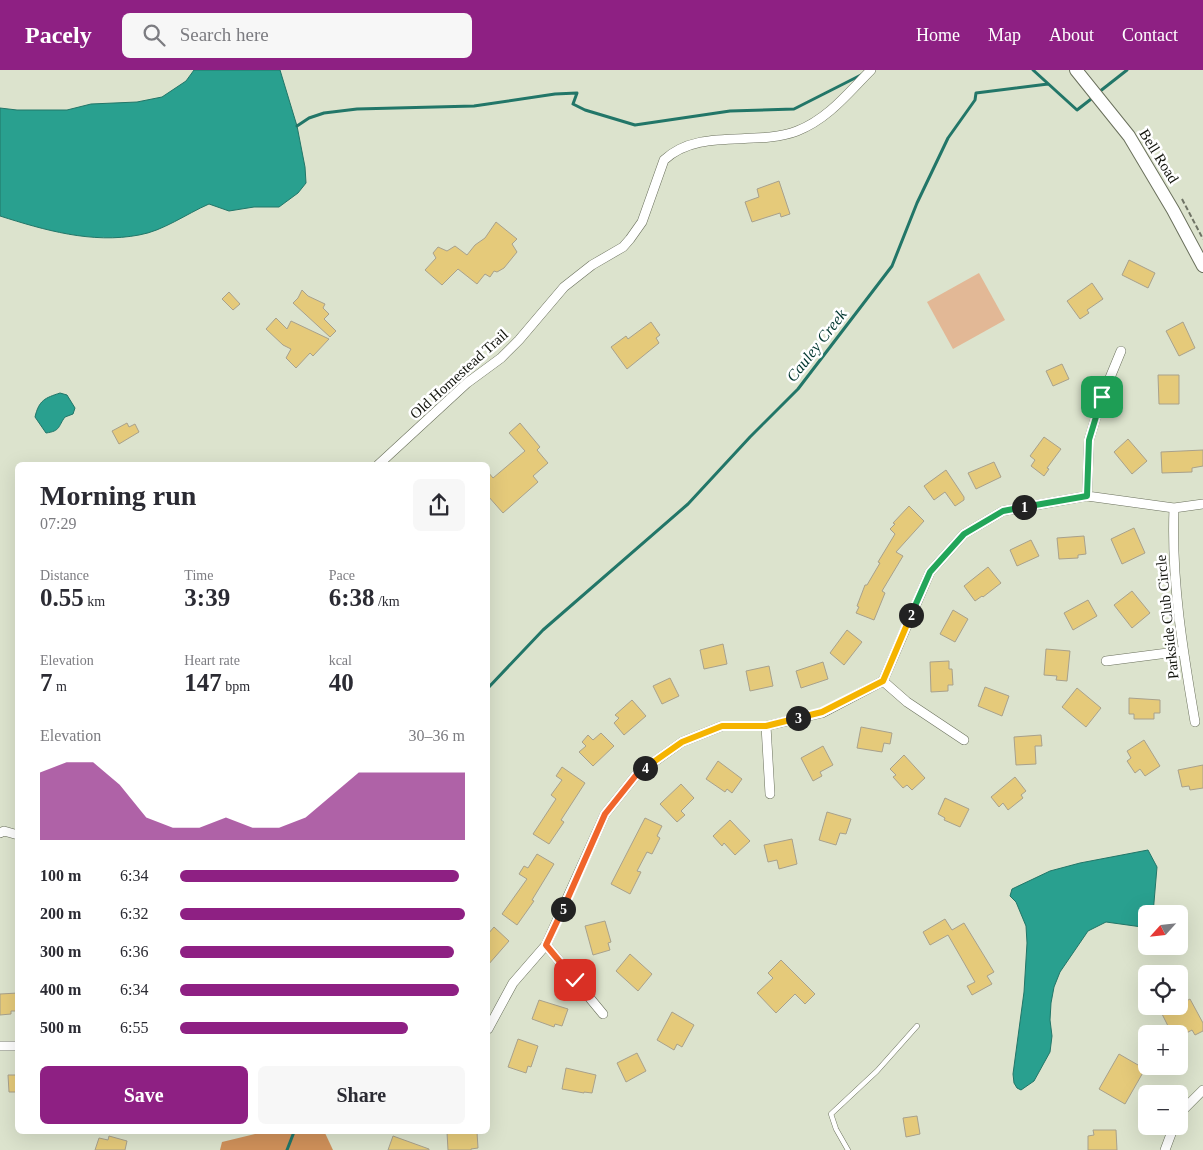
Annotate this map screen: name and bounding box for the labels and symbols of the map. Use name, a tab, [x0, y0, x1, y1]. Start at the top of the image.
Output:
street label: Bell Road	[1136, 126, 1182, 186]
water label: Cauley Creek	[783, 305, 851, 385]
street label: Old Homestead Trail	[407, 326, 511, 422]
pin	[1081, 376, 1123, 418]
pin: 1	[1012, 494, 1036, 520]
street label: Parkside Club Circle	[1152, 554, 1181, 680]
pin: 2	[898, 602, 924, 628]
pin: 3	[786, 706, 810, 730]
pin: 4	[632, 756, 658, 780]
pin: 5	[550, 896, 576, 922]
north arrow	[1138, 905, 1188, 955]
pin	[554, 959, 596, 1001]

